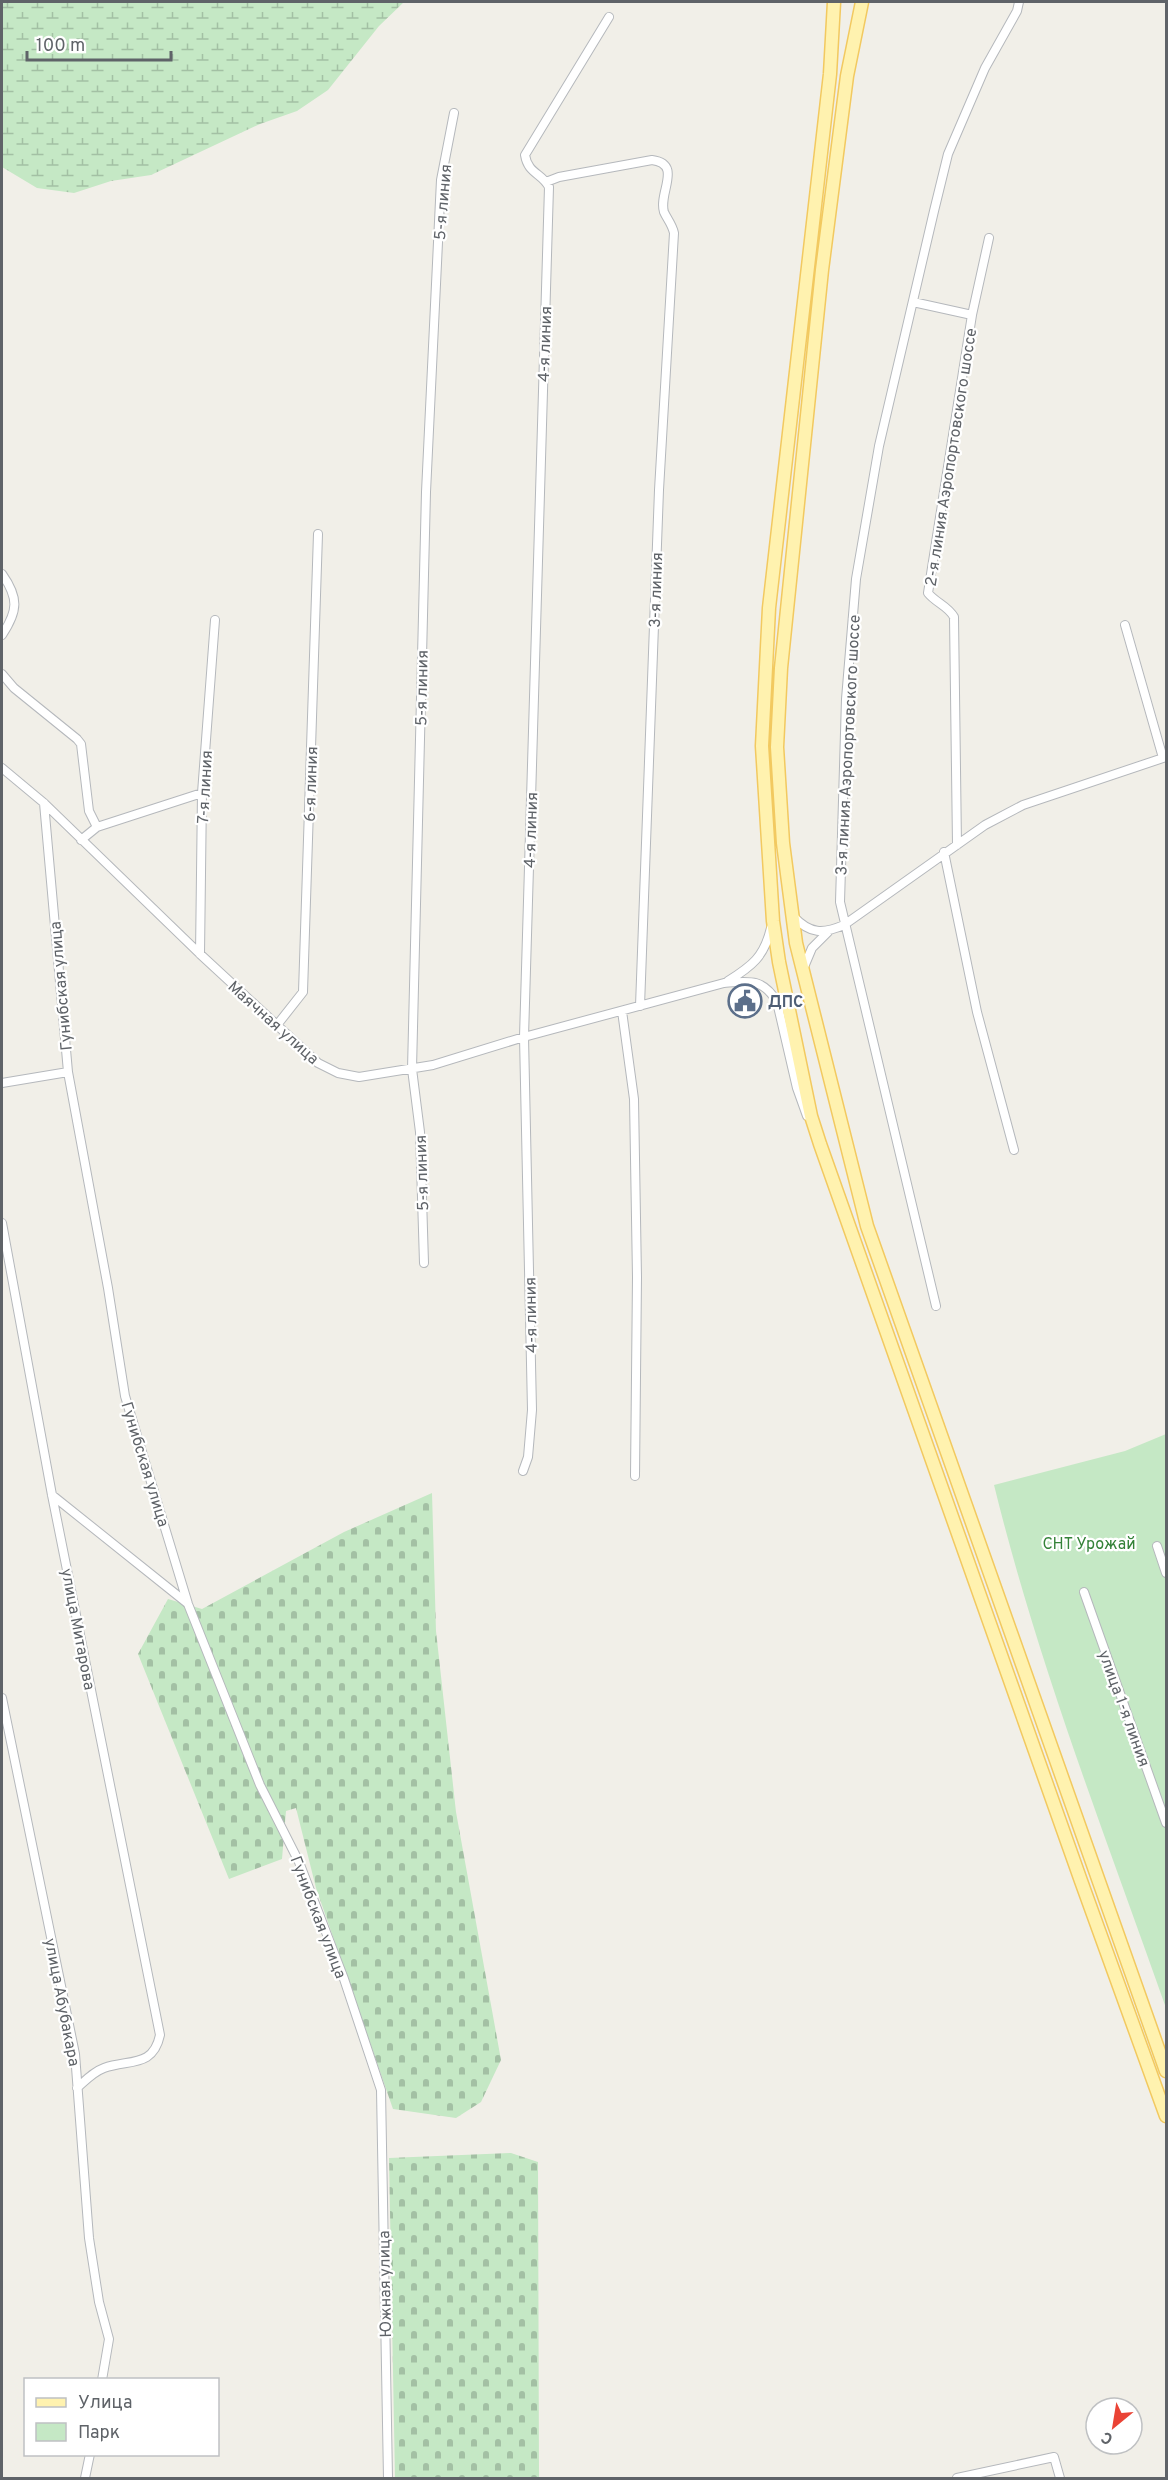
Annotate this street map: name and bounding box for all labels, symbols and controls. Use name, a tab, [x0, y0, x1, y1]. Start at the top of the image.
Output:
scale bar	[27, 24, 171, 62]
text: 100 m	[36, 35, 85, 58]
street label: 5-я линия	[431, 163, 457, 241]
street label: 4-я линия	[535, 306, 557, 382]
street label: 2-я линия Аэропортовского шоссе	[922, 327, 982, 588]
street label: 3-я линия	[646, 552, 668, 628]
street label: 3-я линия Аэропортовского шоссе	[832, 614, 866, 876]
street label: 5-я линия	[412, 650, 434, 726]
street label: 6-я линия	[301, 746, 323, 822]
street label: 7-я линия	[194, 750, 218, 824]
street label: 4-я линия	[521, 792, 543, 868]
street label: Гунибская улица	[46, 920, 78, 1051]
street label: Маячная улица	[223, 977, 322, 1070]
public building icon: ДПС	[727, 983, 763, 1019]
place label: ДПС	[768, 993, 803, 1013]
street label: 5-я линия	[412, 1135, 434, 1211]
street label: 4-я линия	[521, 1277, 543, 1353]
street label: Гунибская улица	[116, 1400, 173, 1530]
park label: СНТ Урожай	[1042, 1535, 1136, 1555]
street label: улица Митарова	[55, 1567, 99, 1692]
street label: улица 1-я линия	[1093, 1648, 1153, 1770]
street label: Гунибская улица	[285, 1854, 350, 1982]
street label: улица Абубакара	[39, 1937, 83, 2068]
street label: Южная улица	[375, 2230, 397, 2338]
legend	[24, 2378, 219, 2456]
text: Улица	[78, 2392, 132, 2415]
north arrow	[1084, 2396, 1144, 2456]
text: Парк	[78, 2422, 120, 2445]
text: С	[1098, 2426, 1117, 2448]

